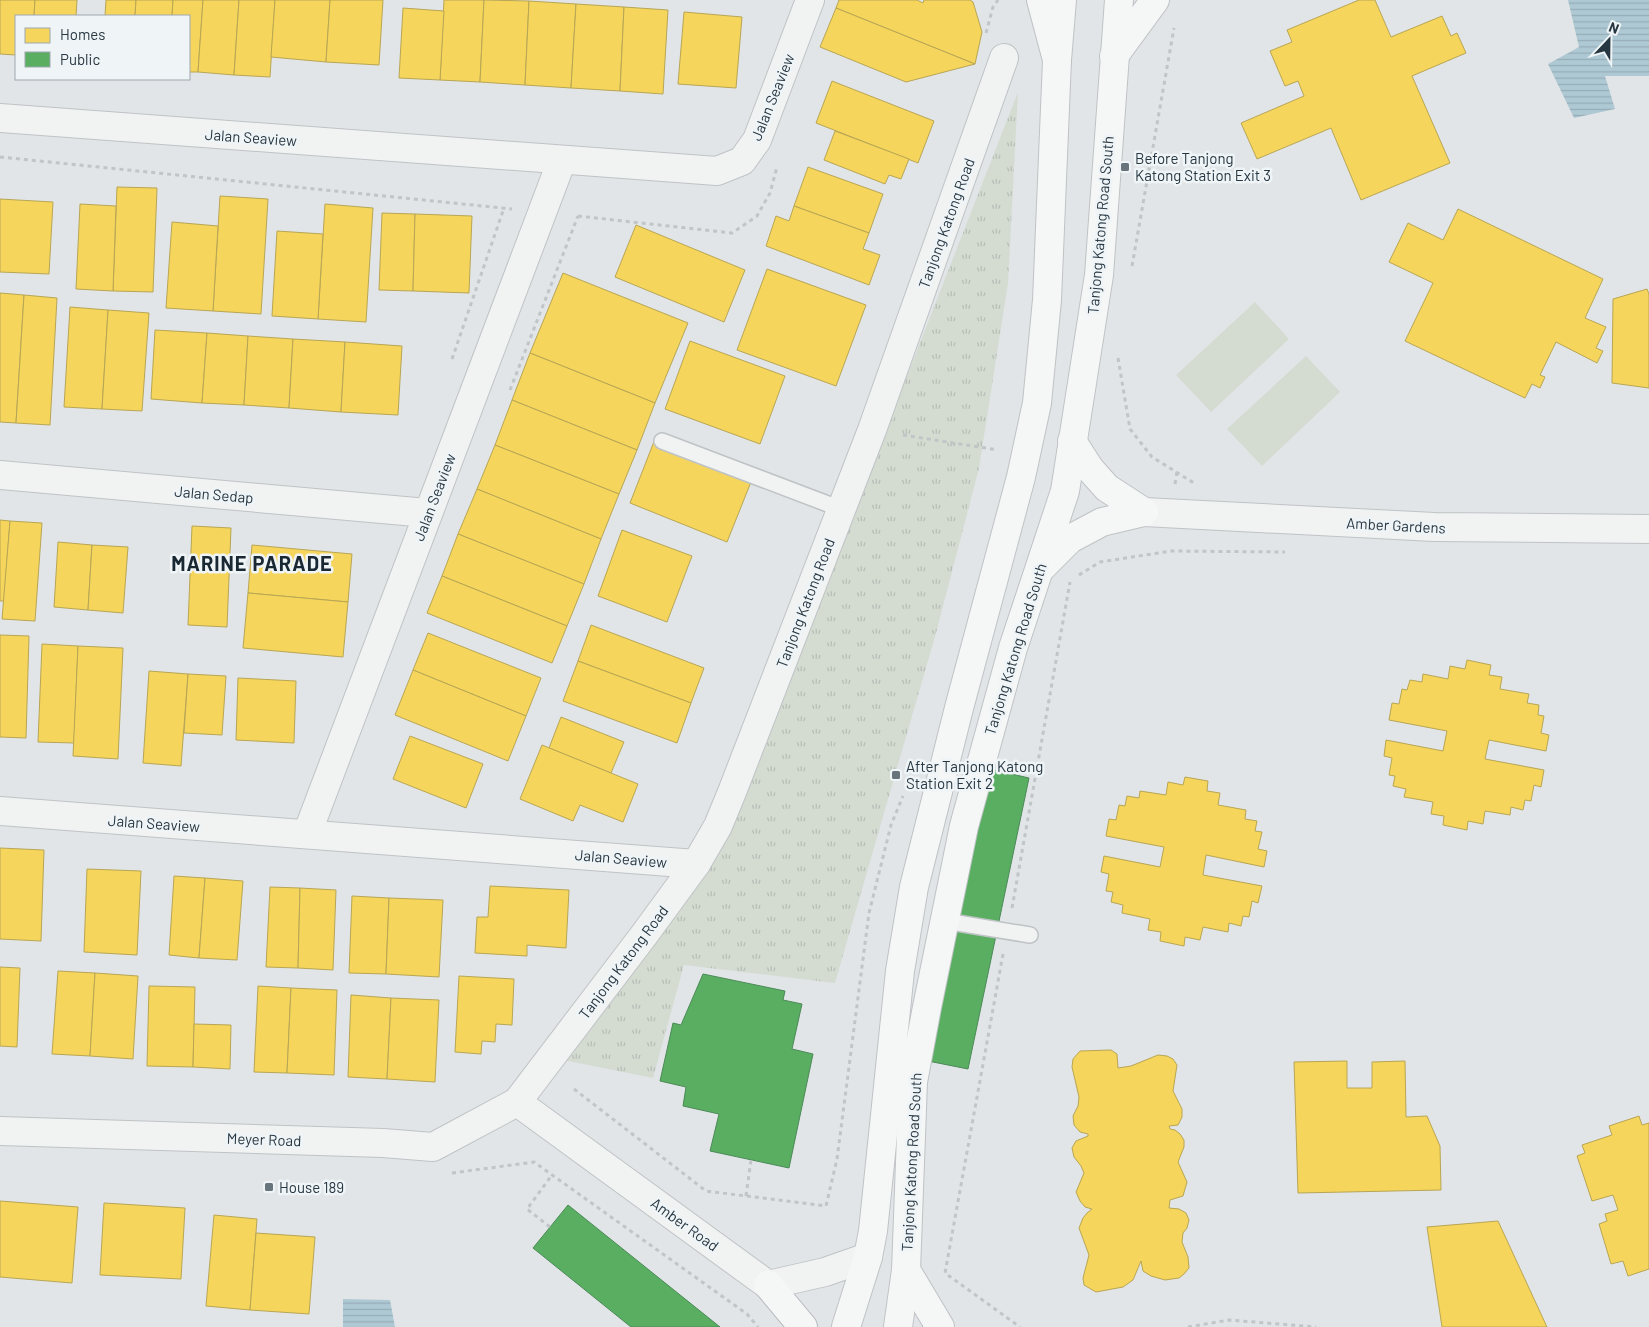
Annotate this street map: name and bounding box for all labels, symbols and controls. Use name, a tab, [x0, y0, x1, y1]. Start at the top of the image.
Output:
legend	[15, 15, 190, 80]
north arrow	[1584, 15, 1634, 65]
text: N	[1607, 18, 1622, 37]
text: Homes	[60, 25, 105, 43]
text: Public	[60, 50, 100, 68]
street label: Jalan Seaview	[746, 51, 798, 143]
street label: Jalan Seaview	[204, 125, 298, 149]
street label: Tanjong Katong Road South	[1083, 135, 1117, 315]
place label: Before Tanjong Katong Station Exit 3	[1135, 149, 1271, 184]
street label: Tanjong Katong Road	[914, 155, 978, 291]
marker: Before Tanjong Katong Station Exit 3	[1119, 161, 1131, 173]
street label: Jalan Seaview	[409, 450, 459, 543]
street label: Jalan Sedap	[174, 482, 254, 506]
street label: Amber Gardens	[1346, 513, 1446, 537]
street label: Tanjong Katong Road	[772, 536, 838, 670]
district label: MARINE PARADE	[171, 551, 333, 575]
street label: Tanjong Katong Road South	[980, 561, 1050, 737]
place label: After Tanjong Katong Station Exit 2	[906, 757, 1043, 792]
marker: After Tanjong Katong Station Exit 2	[890, 769, 902, 781]
street label: Jalan Seaview	[107, 811, 201, 835]
street label: Jalan Seaview	[574, 845, 668, 871]
street label: Tanjong Katong Road	[574, 902, 672, 1022]
street label: Tanjong Katong Road South	[897, 1072, 925, 1252]
street label: Meyer Road	[226, 1129, 302, 1149]
place label: House 189	[279, 1178, 344, 1196]
marker: House 189	[263, 1181, 275, 1193]
street label: Amber Road	[648, 1193, 722, 1255]

